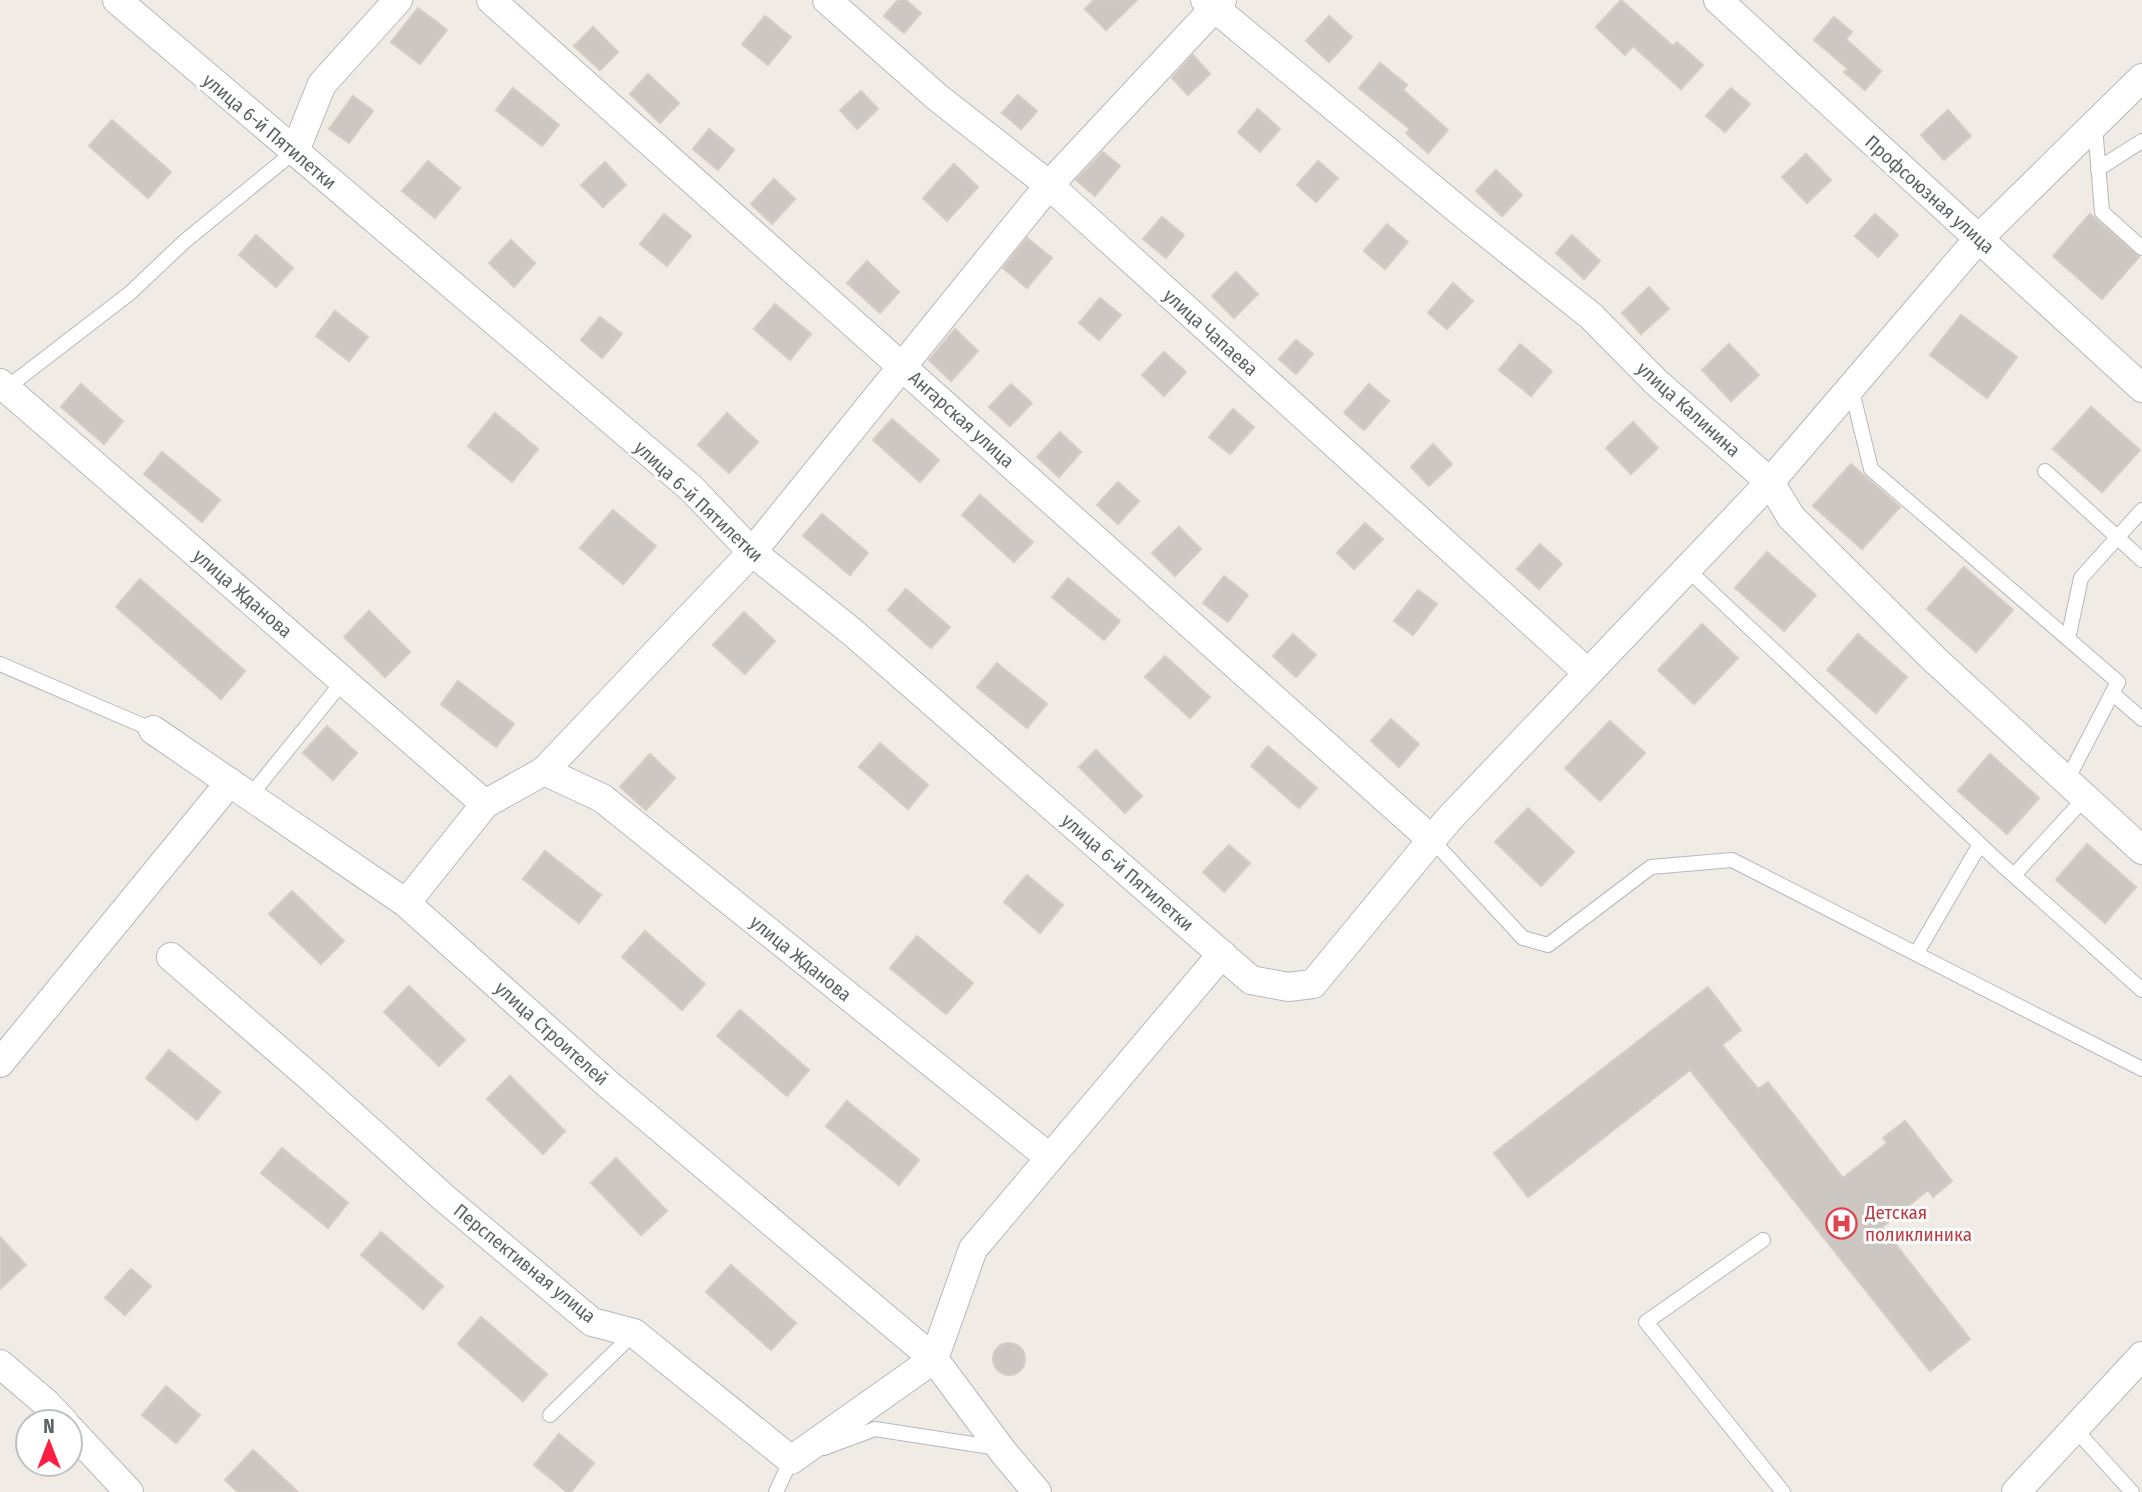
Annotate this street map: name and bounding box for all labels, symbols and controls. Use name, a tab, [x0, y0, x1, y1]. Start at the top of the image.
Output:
street label: улица 6-й Пятилетки	[198, 69, 341, 194]
street label: Профсоюзная улица	[1860, 130, 1999, 258]
street label: улица Чапаева	[1159, 284, 1263, 381]
street label: улица Калинина	[1632, 357, 1745, 462]
street label: Ангарская улица	[904, 366, 1019, 473]
street label: улица 6-й Пятилетки	[630, 436, 768, 567]
street label: улица Жданова	[188, 544, 297, 643]
street label: улица 6-й Пятилетки	[1057, 809, 1198, 936]
street label: улица Жданова	[745, 910, 856, 1006]
street label: улица Строителей	[490, 976, 613, 1090]
street label: Перспективная улица	[449, 1199, 600, 1328]
place label: Детская поликлиника	[1864, 1201, 1972, 1246]
hospital icon: Детская поликлиника	[1825, 1206, 1859, 1240]
north arrow	[14, 1408, 84, 1478]
text: N	[43, 1415, 55, 1438]

